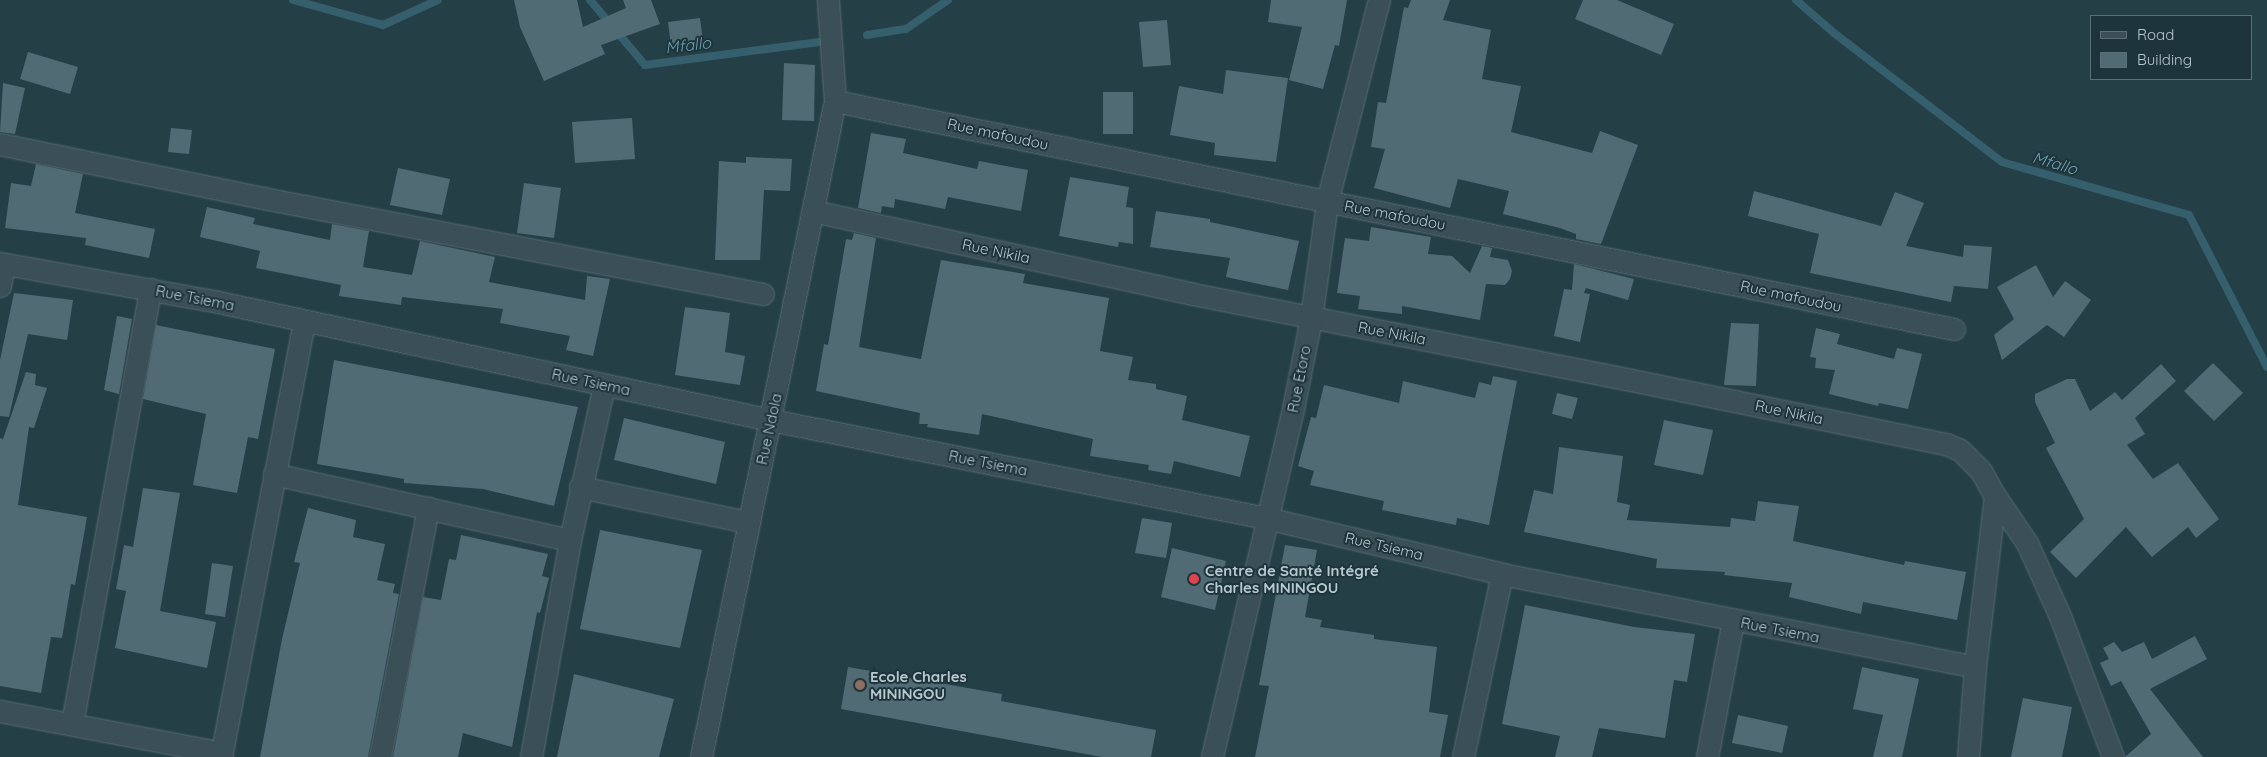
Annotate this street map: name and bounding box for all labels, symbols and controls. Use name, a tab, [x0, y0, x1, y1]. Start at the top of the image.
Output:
legend	[2090, 15, 2252, 80]
text: Road	[2137, 25, 2174, 44]
water label: Mfallo	[664, 33, 712, 57]
text: Building	[2137, 50, 2192, 69]
street label: Rue mafoudou	[946, 115, 1050, 153]
water label: Mfallo	[2030, 147, 2080, 179]
street label: Rue mafoudou	[1343, 196, 1447, 234]
street label: Rue Nikila	[960, 235, 1032, 267]
street label: Rue mafoudou	[1739, 277, 1843, 315]
street label: Rue Tsiema	[154, 282, 236, 314]
street label: Rue Nikila	[1356, 318, 1428, 348]
street label: Rue Etoro	[1284, 344, 1314, 414]
street label: Rue Tsiema	[550, 365, 632, 399]
street label: Rue Ndola	[753, 392, 785, 466]
street label: Rue Nikila	[1753, 396, 1825, 428]
street label: Rue Tsiema	[947, 447, 1029, 479]
street label: Rue Tsiema	[1343, 528, 1425, 564]
place label: Centre de Santé Intégré Charles MININGOU	[1205, 561, 1379, 596]
marker: Centre de Santé Intégré Charles MININGOU	[1187, 572, 1201, 586]
street label: Rue Tsiema	[1739, 614, 1821, 646]
place label: Ecole Charles MININGOU	[870, 667, 967, 702]
marker: Ecole Charles MININGOU	[854, 679, 866, 691]

